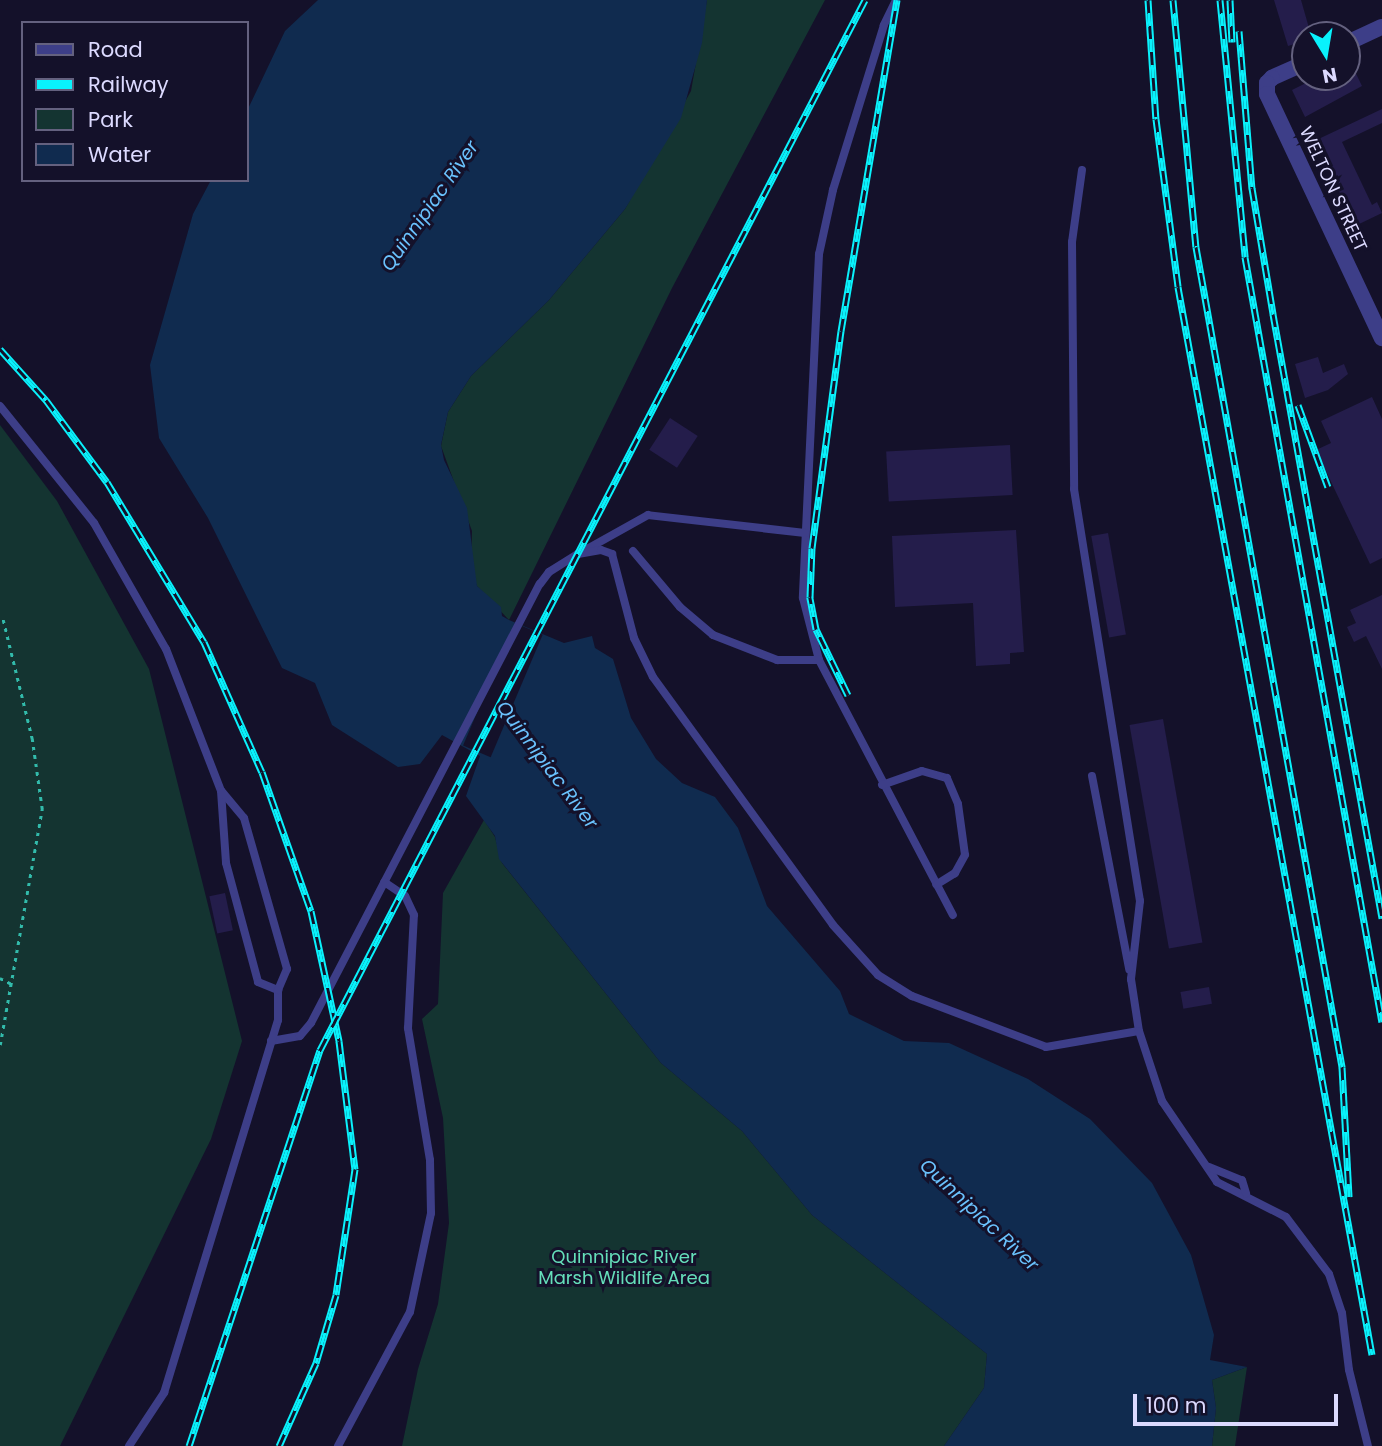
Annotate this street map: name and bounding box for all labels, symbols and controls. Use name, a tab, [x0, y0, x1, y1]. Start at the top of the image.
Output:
legend	[21, 21, 248, 182]
north arrow	[1291, 21, 1361, 91]
text: Road	[88, 35, 143, 64]
text: N	[1320, 61, 1339, 90]
text: Railway	[88, 70, 169, 99]
text: Park	[88, 105, 133, 134]
street label: WELTON STREET	[1295, 123, 1371, 255]
water label: Quinnipiac River	[376, 136, 484, 276]
text: Water	[88, 140, 151, 169]
water label: Quinnipiac River	[492, 697, 602, 833]
water label: Quinnipiac River	[915, 1154, 1043, 1276]
park label: Quinnipiac River Marsh Wildlife Area	[538, 1247, 710, 1290]
scale bar	[1137, 1380, 1342, 1424]
text: 100 m	[1146, 1391, 1206, 1420]

